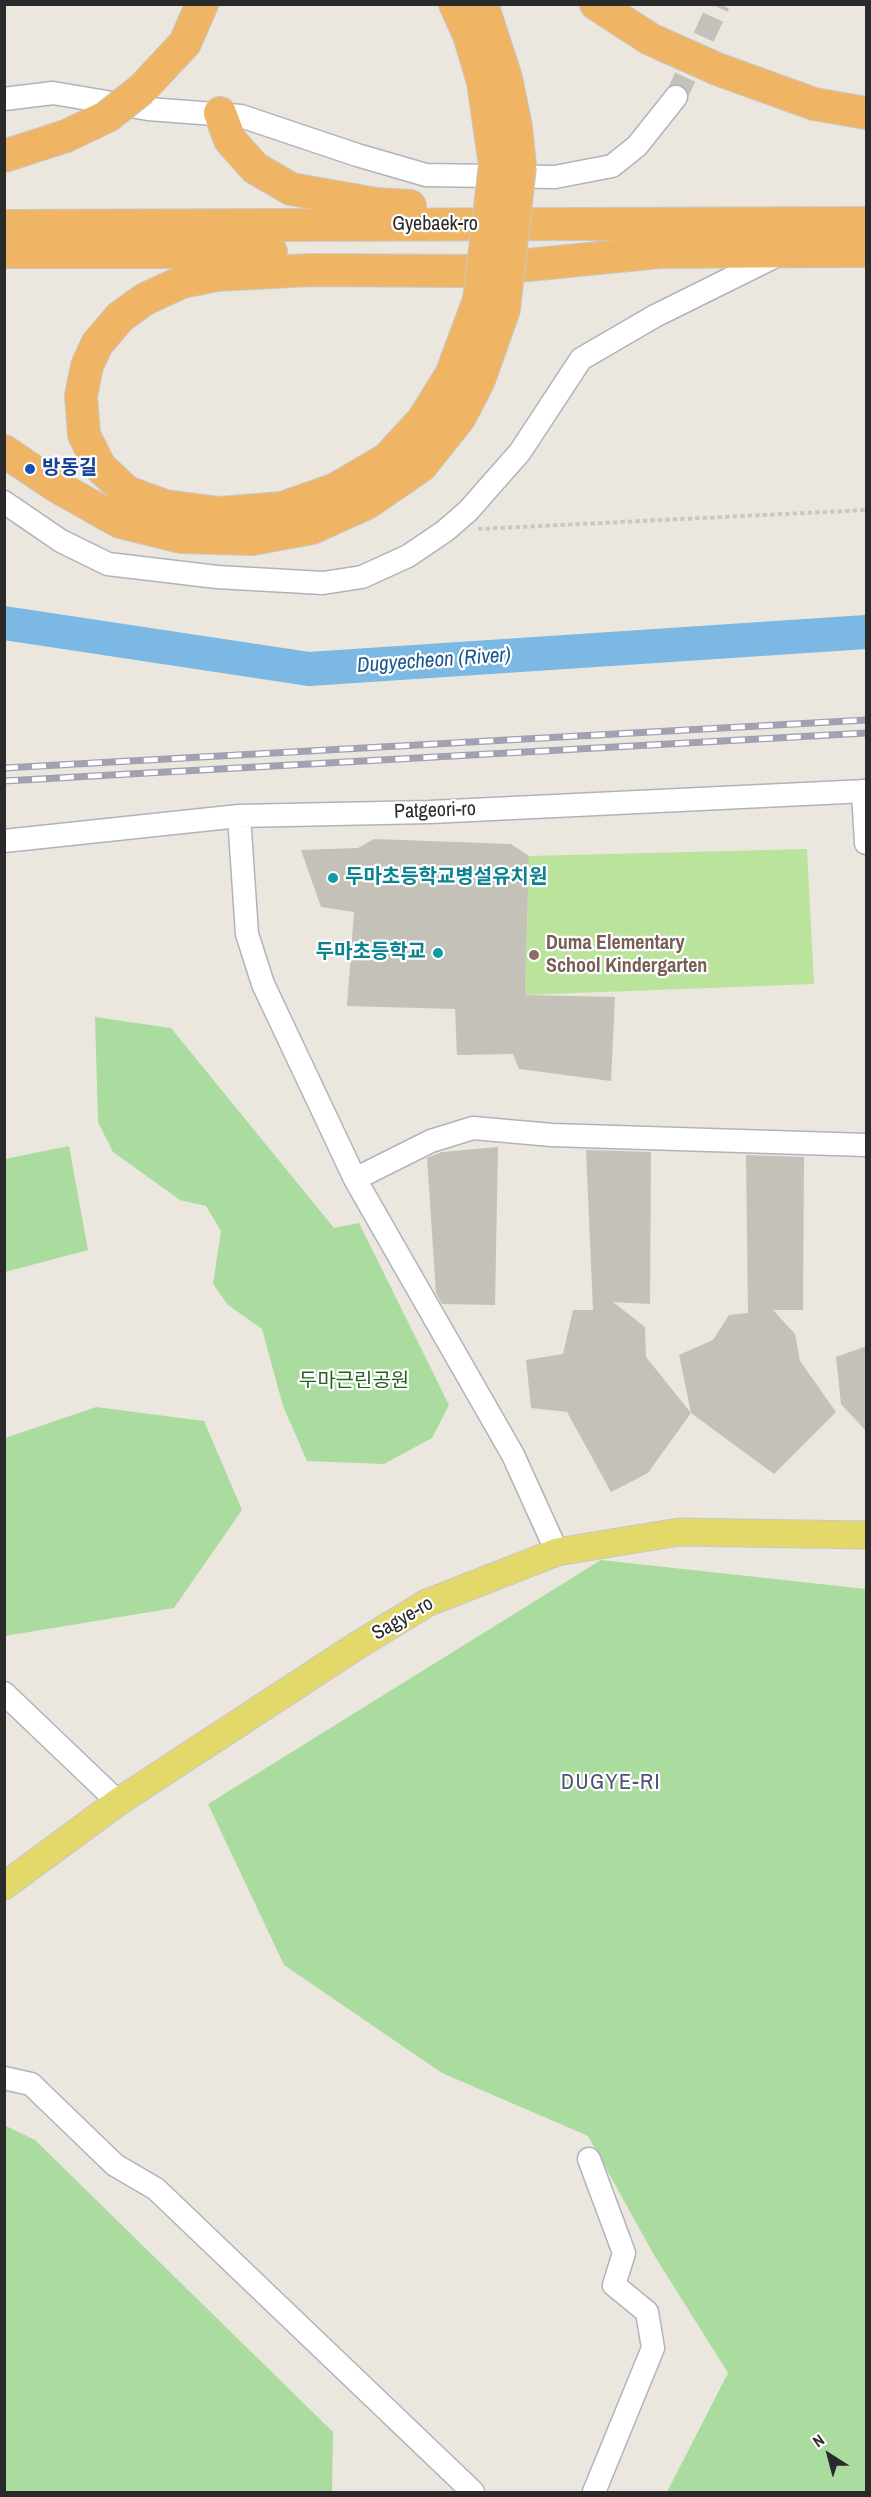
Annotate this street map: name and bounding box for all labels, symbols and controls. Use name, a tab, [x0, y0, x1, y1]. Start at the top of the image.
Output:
street label: Gyebaek-ro	[392, 213, 478, 237]
place label: 방동길	[42, 457, 97, 481]
marker: 방동길	[23, 462, 37, 476]
water label: Dugyecheon (River)	[356, 643, 512, 679]
street label: Patgeori-ro	[394, 798, 476, 824]
place label: 두마초등학교병설유치원	[345, 866, 547, 890]
marker: 두마초등학교병설유치원	[326, 871, 340, 885]
place label: Duma Elementary School Kindergarten	[546, 932, 707, 979]
place label: 두마초등학교	[316, 941, 426, 965]
marker: 두마초등학교	[431, 946, 445, 960]
marker: Duma Elementary School Kindergarten	[527, 948, 541, 962]
park label: 두마근린공원	[299, 1370, 409, 1394]
street label: Sagye-ro	[368, 1592, 438, 1646]
district label: DUGYE-RI	[561, 1770, 661, 1796]
north arrow	[799, 2425, 859, 2485]
text: N	[808, 2429, 829, 2452]

